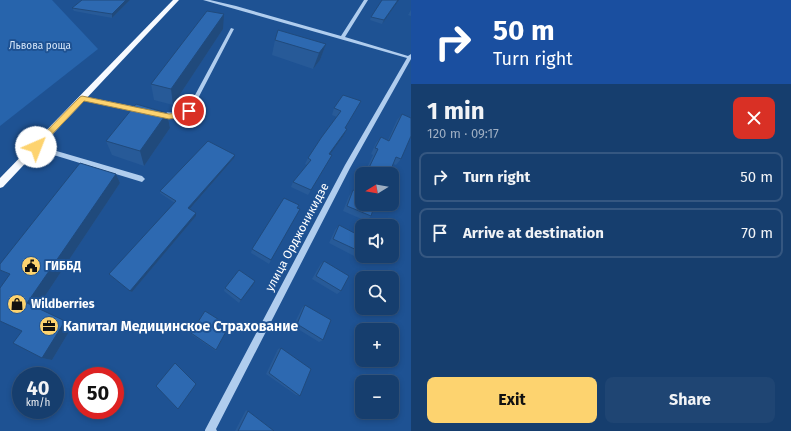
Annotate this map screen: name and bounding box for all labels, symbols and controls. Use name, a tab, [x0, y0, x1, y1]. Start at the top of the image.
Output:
text: 50 m	[493, 14, 555, 47]
icon: right	[427, 16, 479, 68]
park label: Львова роща	[9, 40, 71, 52]
text: Turn right	[493, 48, 573, 70]
pin	[172, 94, 206, 128]
text: 1 min	[427, 97, 485, 125]
button: close	[733, 97, 775, 139]
icon: arrive	[178, 100, 200, 122]
position arrow	[15, 126, 57, 168]
text: 120 m · 09:17	[427, 126, 499, 141]
icon: right	[429, 166, 451, 188]
north arrow	[355, 167, 399, 211]
map controls	[355, 167, 399, 419]
text: Turn right	[463, 168, 530, 186]
text: 50 m	[740, 168, 773, 186]
street label: улица Орджоникидзе	[262, 180, 332, 294]
button: sound	[355, 219, 399, 263]
icon: arrive	[429, 222, 451, 244]
text: Arrive at destination	[463, 224, 604, 242]
text: 70 m	[741, 224, 773, 242]
public building icon: ГИББД	[20, 255, 42, 277]
place label: ГИББД	[45, 259, 81, 273]
button: search	[355, 271, 399, 315]
shop icon: Wildberries	[6, 293, 28, 315]
place label: Wildberries	[31, 297, 95, 311]
office icon: Капитал Медицинское Страхование	[38, 315, 60, 337]
place label: Капитал Медицинское Страхование	[63, 318, 298, 335]
button: +	[355, 323, 399, 367]
speed limit sign: 50	[72, 367, 124, 419]
button: −	[355, 375, 399, 419]
text: 40	[27, 376, 50, 400]
button: Exit	[427, 377, 597, 423]
button: Share	[605, 377, 775, 423]
text: km/h	[26, 397, 50, 409]

